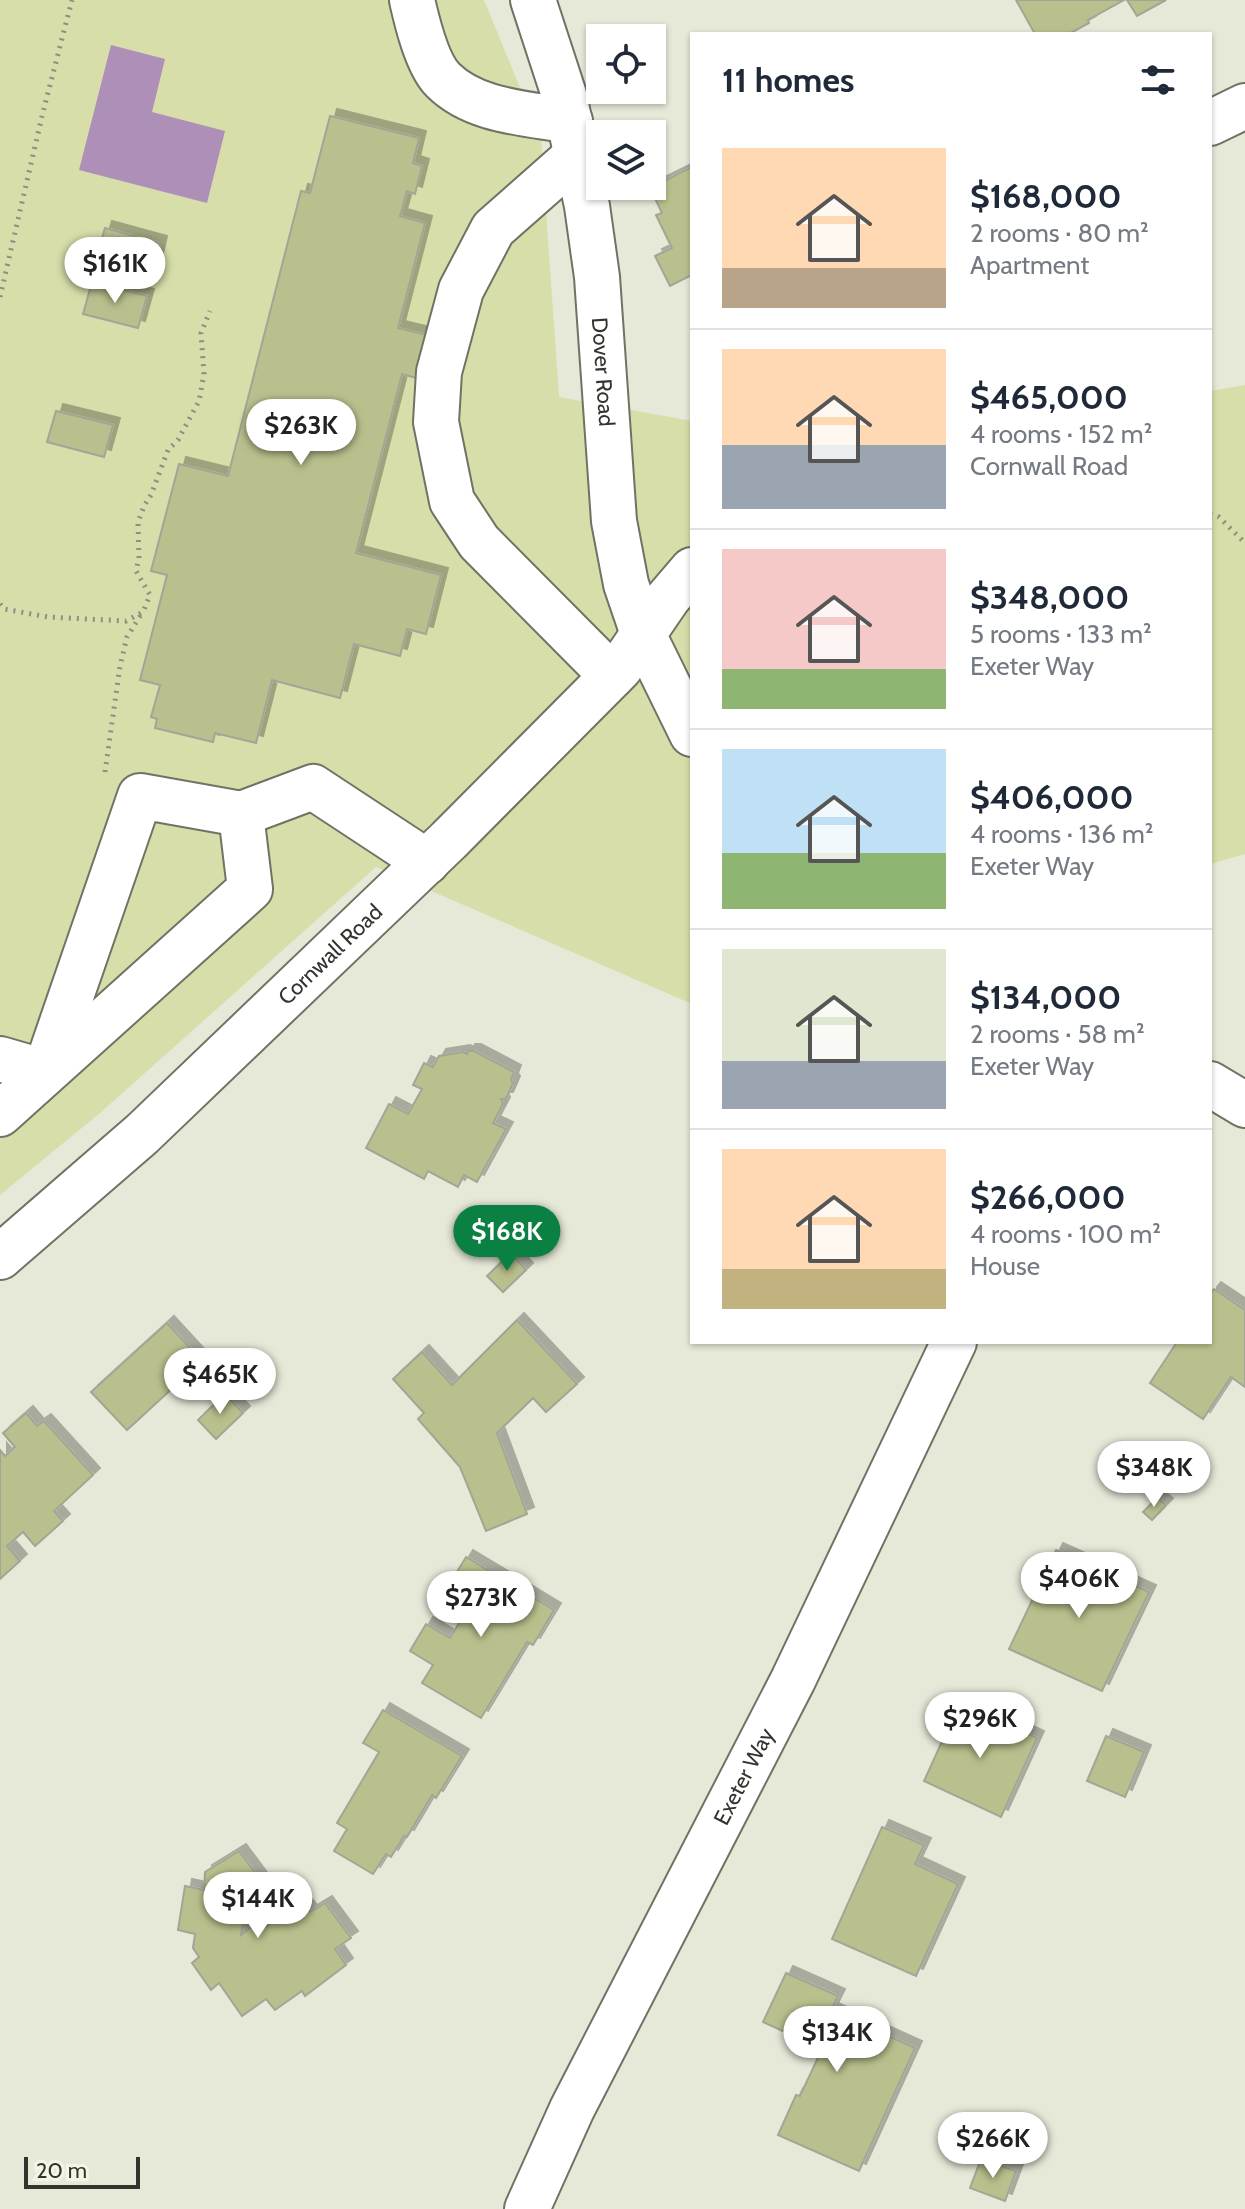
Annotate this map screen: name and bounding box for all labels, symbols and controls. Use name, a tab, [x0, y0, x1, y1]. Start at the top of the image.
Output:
map controls	[586, 24, 666, 200]
button: locate	[586, 24, 666, 104]
icon: filters	[1136, 58, 1180, 102]
text: 11 homes	[722, 59, 854, 101]
button: layers	[586, 120, 666, 200]
text: $168,000	[970, 175, 1122, 217]
icon: home	[786, 180, 882, 276]
text: 2 rooms · 80 m²	[970, 217, 1149, 249]
pin: $161K	[59, 237, 171, 305]
text: $161K	[82, 247, 148, 279]
text: Apartment	[970, 249, 1089, 281]
street label: Dover Road	[586, 316, 621, 427]
text: $465,000	[970, 376, 1128, 418]
icon: home	[786, 381, 882, 477]
pin: $263K	[245, 399, 357, 467]
text: $263K	[264, 409, 338, 441]
text: 4 rooms · 152 m²	[970, 418, 1152, 450]
text: Cornwall Road	[970, 450, 1128, 482]
text: $348,000	[970, 576, 1129, 618]
icon: home	[786, 581, 882, 677]
text: 5 rooms · 133 m²	[970, 618, 1152, 650]
text: Exeter Way	[970, 650, 1094, 682]
text: $406,000	[970, 776, 1134, 818]
icon: home	[786, 781, 882, 877]
text: 4 rooms · 136 m²	[970, 818, 1153, 850]
text: Exeter Way	[970, 850, 1094, 882]
street label: Cornwall Road	[272, 898, 388, 1010]
text: $134,000	[970, 976, 1121, 1018]
icon: home	[786, 981, 882, 1077]
text: 2 rooms · 58 m²	[970, 1018, 1145, 1050]
text: Exeter Way	[970, 1050, 1094, 1082]
text: $266,000	[970, 1176, 1126, 1218]
icon: home	[786, 1181, 882, 1277]
pin: $168K	[451, 1205, 563, 1273]
text: $168K	[471, 1215, 543, 1247]
text: 4 rooms · 100 m²	[970, 1218, 1161, 1250]
text: House	[970, 1250, 1040, 1282]
pin: $465K	[164, 1348, 276, 1416]
text: $465K	[182, 1358, 258, 1390]
pin: $348K	[1098, 1441, 1210, 1509]
text: $348K	[1115, 1451, 1193, 1483]
pin: $406K	[1023, 1552, 1135, 1620]
text: $406K	[1039, 1562, 1119, 1594]
pin: $273K	[425, 1571, 537, 1639]
text: $273K	[445, 1581, 517, 1613]
pin: $296K	[924, 1692, 1036, 1760]
text: $296K	[943, 1702, 1017, 1734]
street label: Exeter Way	[707, 1723, 780, 1829]
pin: $144K	[202, 1872, 314, 1940]
text: $144K	[221, 1882, 295, 1914]
pin: $134K	[781, 2006, 893, 2074]
text: $134K	[801, 2016, 873, 2048]
pin: $266K	[937, 2112, 1049, 2180]
text: $266K	[956, 2122, 1030, 2154]
scale bar	[24, 2153, 140, 2189]
text: 20 m	[36, 2157, 87, 2184]

